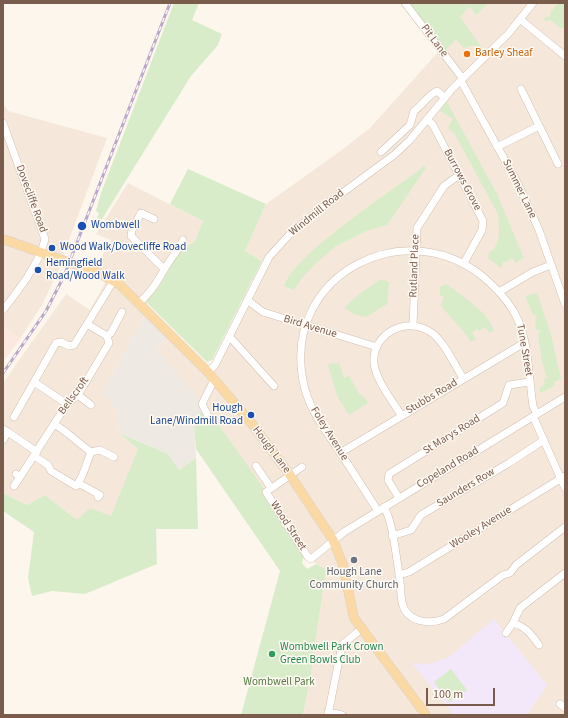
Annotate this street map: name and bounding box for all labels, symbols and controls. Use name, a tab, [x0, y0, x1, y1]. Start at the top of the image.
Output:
street label: Pit Lane	[418, 22, 450, 60]
place label: Barley Sheaf	[475, 47, 532, 61]
marker: Barley Sheaf	[462, 49, 472, 59]
street label: Burrows Grove	[440, 147, 484, 213]
street label: Summer Lane	[499, 157, 539, 221]
street label: Dovecliffe Road	[13, 163, 49, 235]
street label: Windmill Road	[287, 187, 347, 239]
place label: Wombwell	[91, 219, 140, 233]
marker: Wombwell	[76, 220, 88, 232]
street label: Rutland Place	[407, 234, 423, 298]
place label: Wood Walk/Dovecliffe Road	[60, 241, 186, 255]
marker: Wood Walk/Dovecliffe Road	[47, 243, 57, 253]
place label: Hemingfield Road/Wood Walk	[46, 257, 125, 283]
marker: Hemingfield Road/Wood Walk	[33, 265, 43, 275]
street label: Bird Avenue	[282, 313, 338, 341]
street label: Tune Street	[513, 323, 535, 377]
street label: Bellscroft	[56, 375, 92, 417]
street label: Stubbs Road	[404, 376, 460, 418]
place label: Hough Lane/Windmill Road	[150, 402, 243, 428]
street label: Foley Avenue	[307, 405, 351, 463]
marker: Hough Lane/Windmill Road	[246, 410, 256, 420]
street label: St Marys Road	[421, 412, 483, 458]
street label: Hough Lane	[249, 424, 293, 476]
street label: Copeland Road	[415, 444, 481, 492]
street label: Saunders Row	[435, 465, 497, 511]
street label: Wood Street	[267, 499, 309, 553]
street label: Wooley Avenue	[448, 504, 514, 552]
marker: Hough Lane Community Church	[349, 555, 359, 565]
place label: Hough Lane Community Church	[309, 566, 399, 592]
place label: Wombwell Park Crown Green Bowls Club	[280, 641, 384, 667]
marker: Wombwell Park Crown Green Bowls Club	[267, 649, 277, 659]
park label: Wombwell Park	[243, 676, 315, 690]
scale bar	[428, 680, 497, 706]
text: 100 m	[433, 686, 463, 703]

